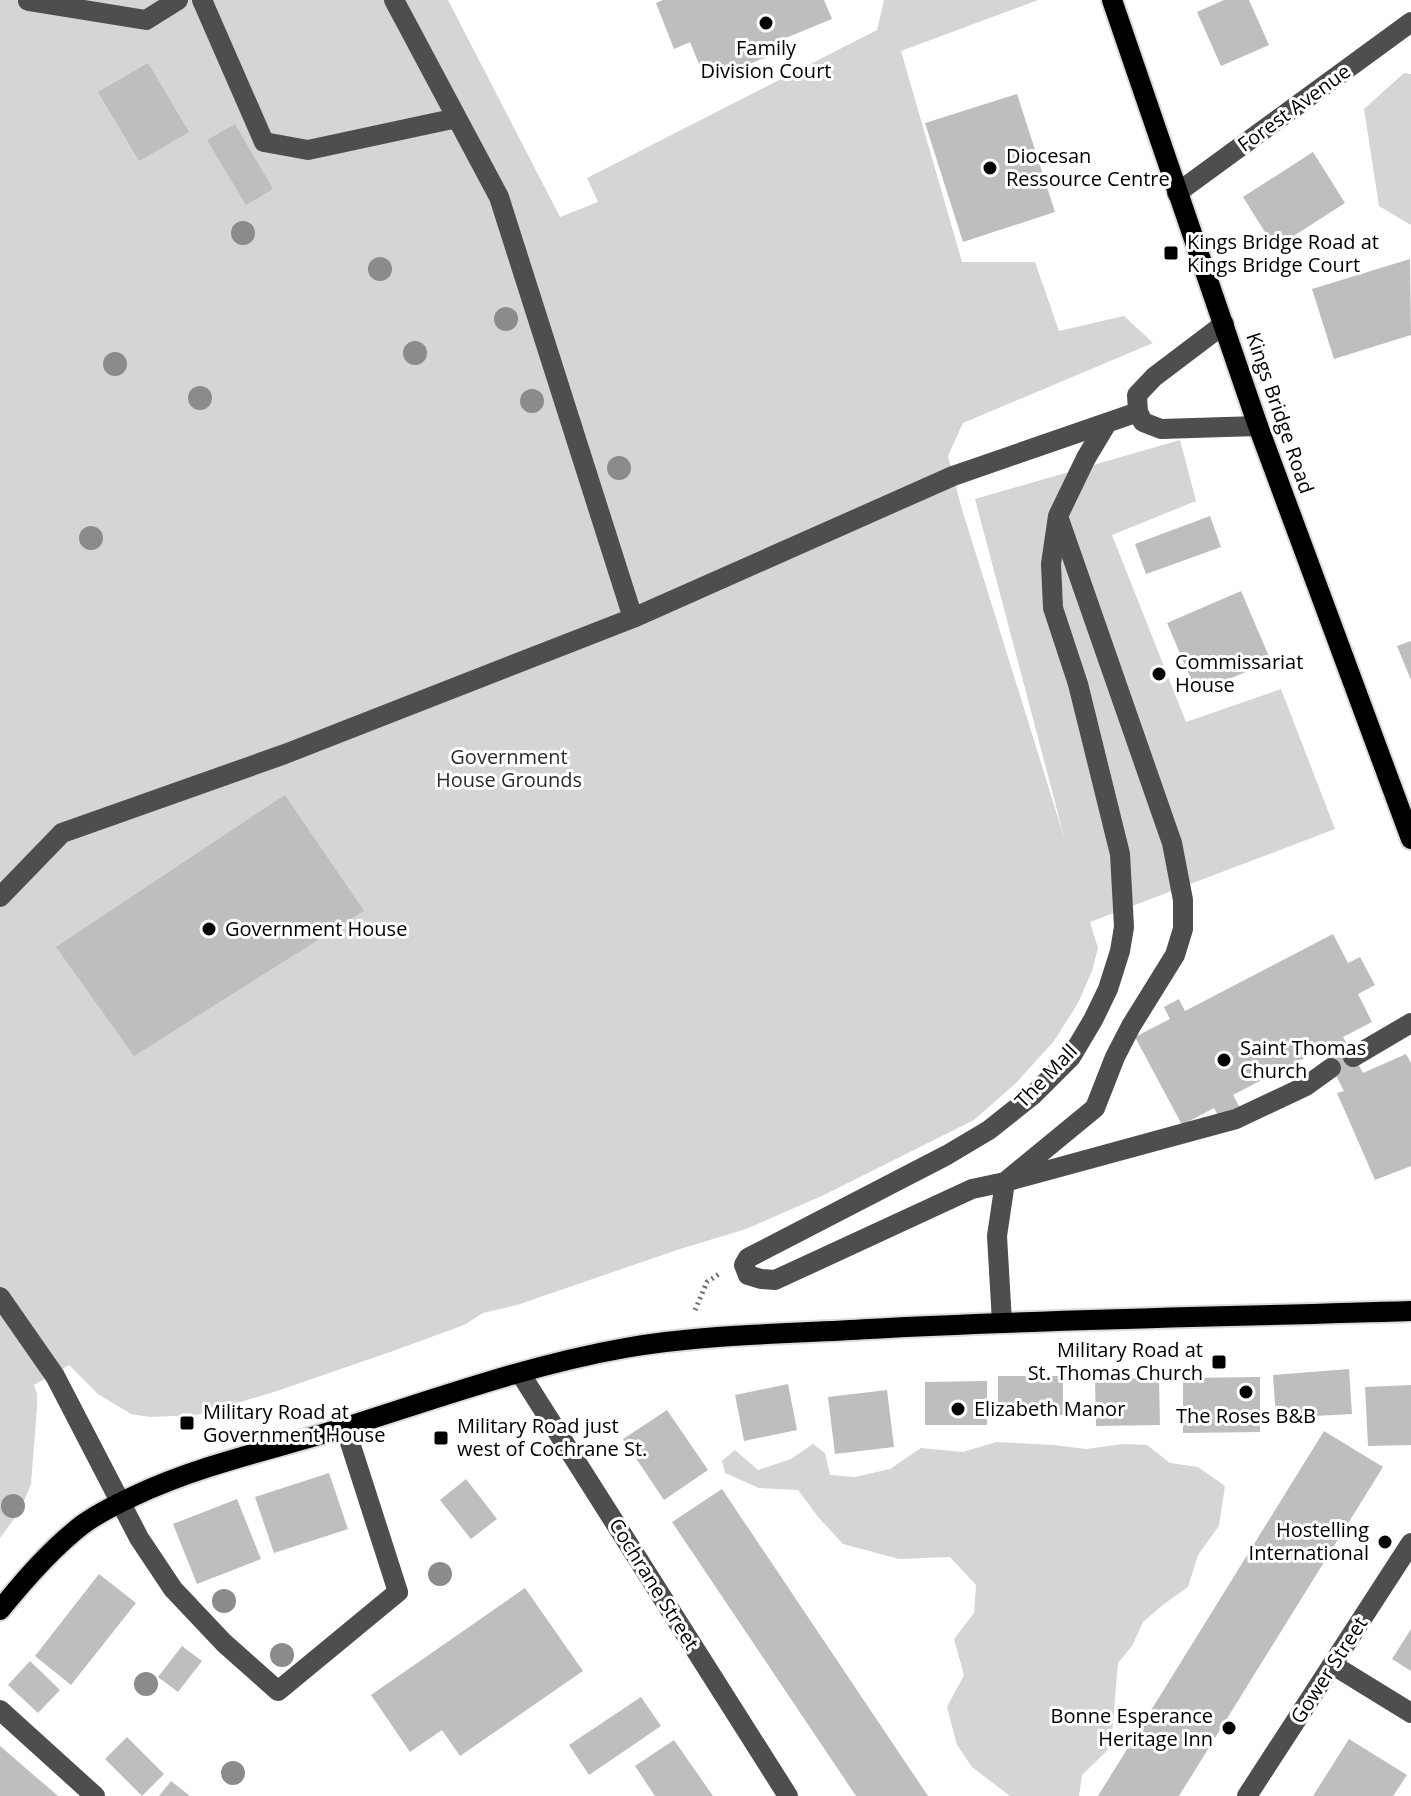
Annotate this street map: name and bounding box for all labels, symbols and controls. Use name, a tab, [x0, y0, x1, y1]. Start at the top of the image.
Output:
marker: Family Division Court	[757, 14, 775, 32]
place label: Family Division Court	[701, 34, 831, 84]
street label: Forest Avenue	[1232, 58, 1356, 158]
place label: Diocesan Ressource Centre	[1006, 142, 1170, 192]
marker: Diocesan Ressource Centre	[981, 159, 999, 177]
place label: Kings Bridge Road at Kings Bridge Court	[1187, 228, 1379, 278]
marker: Kings Bridge Road at Kings Bridge Court	[1162, 244, 1180, 262]
street label: Kings Bridge Road	[1240, 329, 1321, 497]
place label: Commissariat House	[1175, 648, 1303, 698]
marker: Commissariat House	[1150, 665, 1168, 683]
park label: Government House Grounds	[436, 743, 582, 793]
place label: Government House	[225, 915, 407, 942]
marker: Government House	[200, 920, 218, 938]
place label: Saint Thomas Church	[1240, 1034, 1366, 1084]
street label: The Mall	[1009, 1038, 1083, 1113]
marker: Saint Thomas Church	[1215, 1051, 1233, 1069]
place label: Military Road at St. Thomas Church	[1028, 1336, 1203, 1386]
marker: Military Road at St. Thomas Church	[1210, 1353, 1228, 1371]
marker: The Roses B&B	[1237, 1383, 1255, 1401]
place label: Elizabeth Manor	[974, 1395, 1125, 1422]
place label: Military Road at Government House	[203, 1398, 385, 1448]
marker: Elizabeth Manor	[949, 1400, 967, 1418]
place label: The Roses B&B	[1176, 1402, 1316, 1429]
place label: Military Road just west of Cochrane St.	[457, 1412, 647, 1462]
marker: Military Road at Government House	[178, 1414, 196, 1432]
marker: Military Road just west of Cochrane St.	[432, 1429, 450, 1447]
street label: Cochrane Street	[603, 1513, 706, 1655]
place label: Hostelling International	[1249, 1516, 1369, 1566]
marker: Hostelling International	[1376, 1533, 1394, 1551]
street label: Gower Street	[1284, 1611, 1373, 1728]
place label: Bonne Esperance Heritage Inn	[1051, 1702, 1213, 1752]
marker: Bonne Esperance Heritage Inn	[1220, 1719, 1238, 1737]

